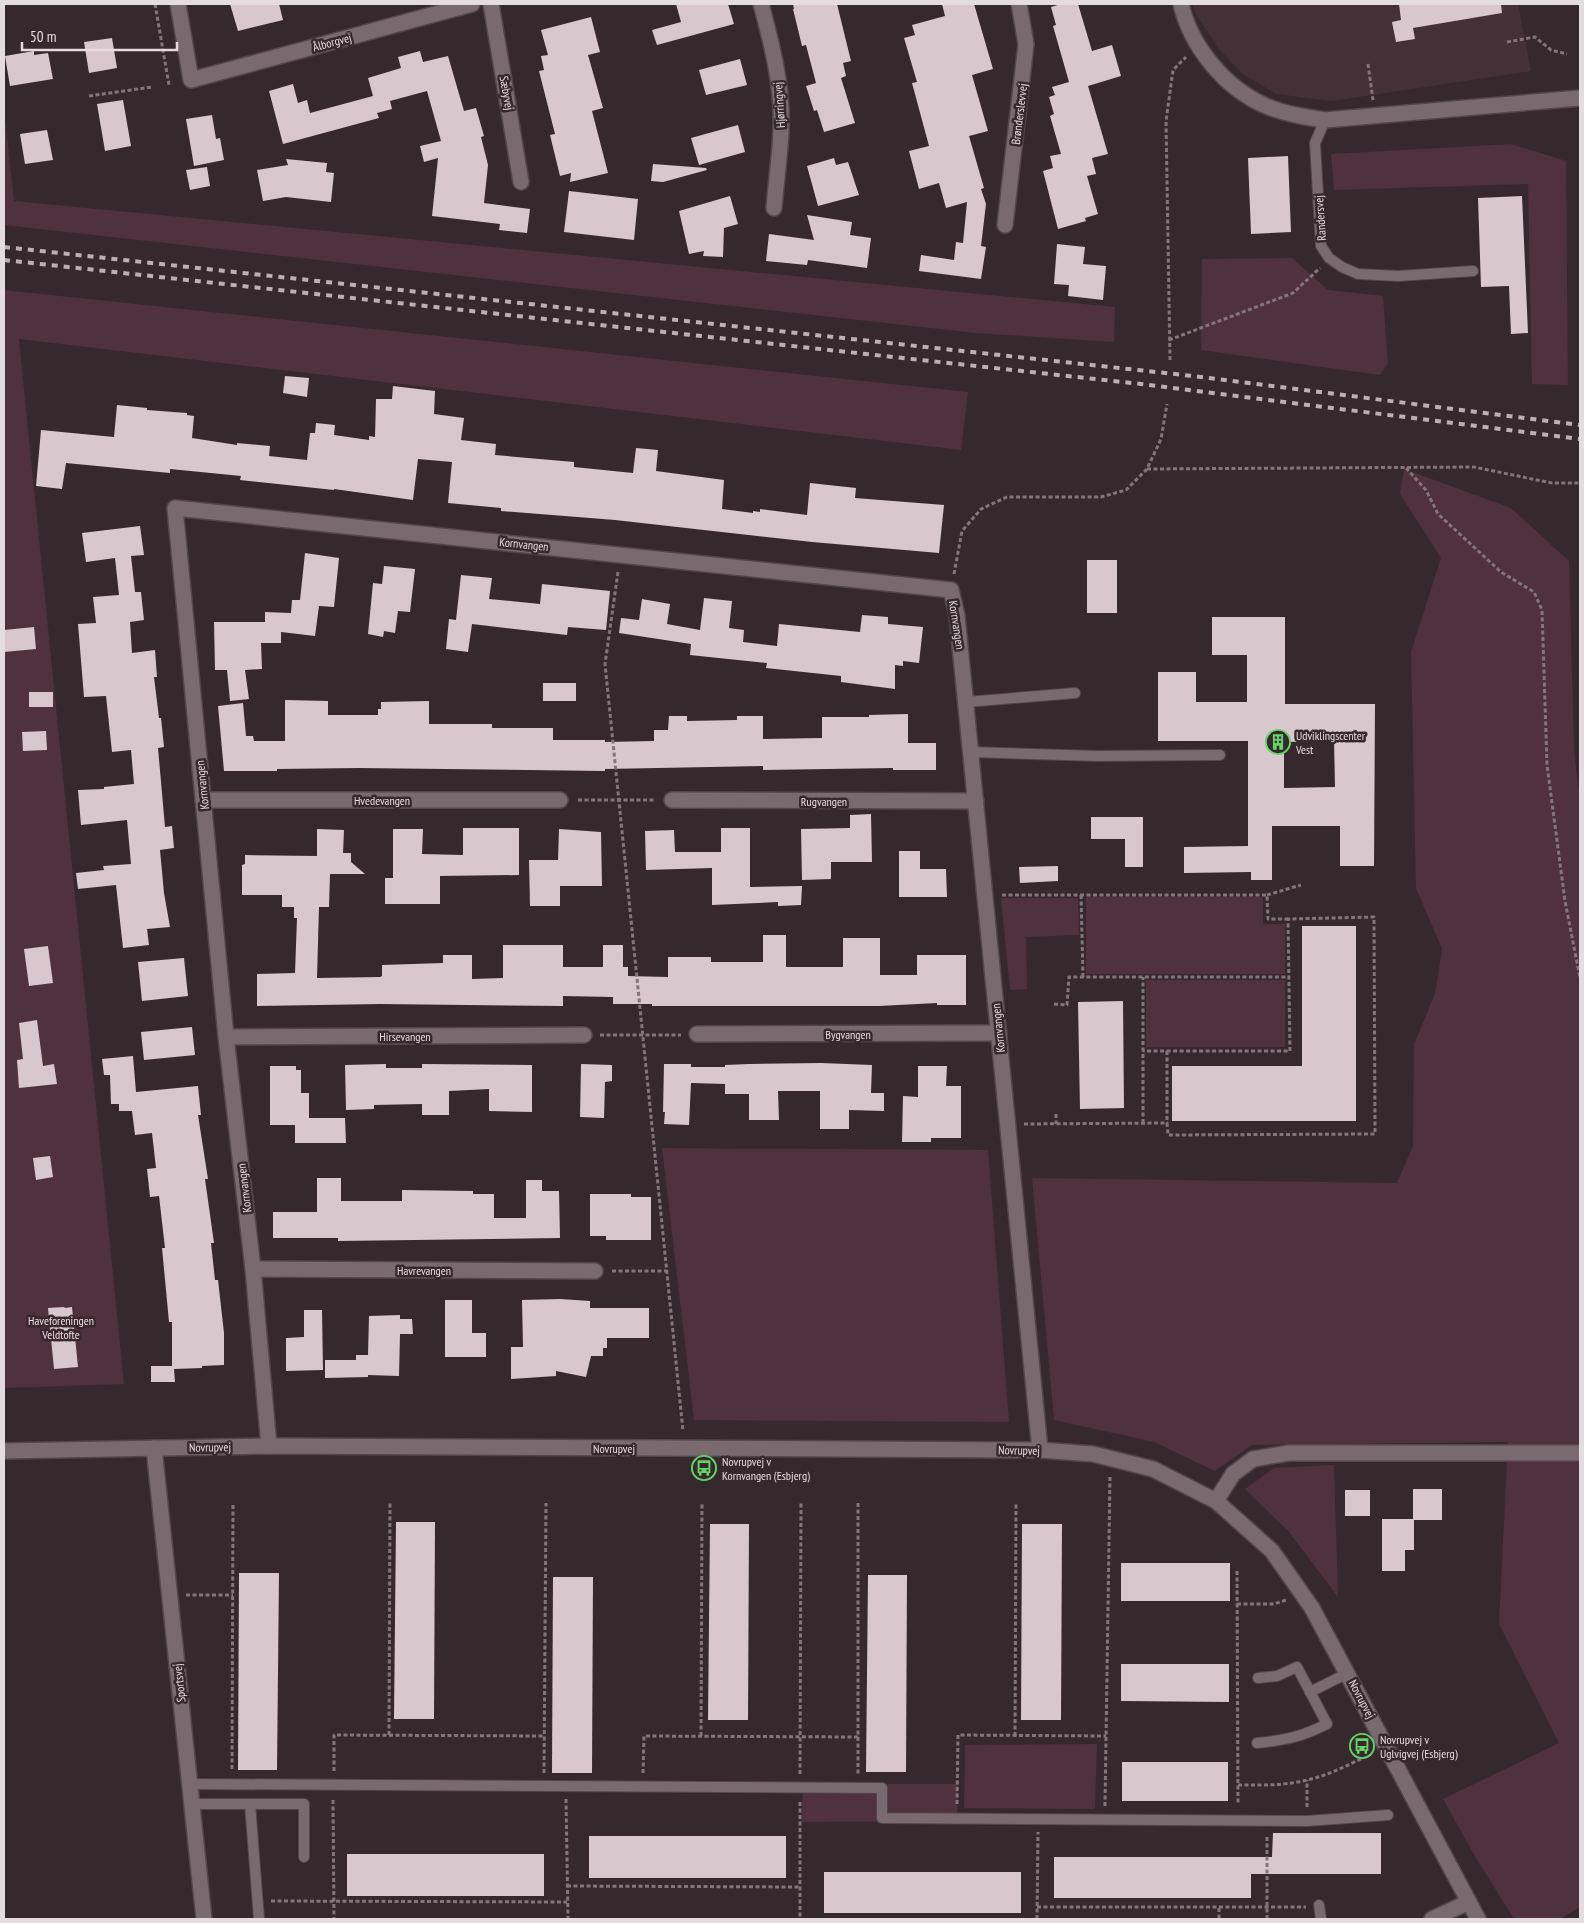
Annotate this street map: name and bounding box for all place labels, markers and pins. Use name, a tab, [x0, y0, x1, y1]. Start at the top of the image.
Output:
place label: Udviklingscenter Vest	[1295, 728, 1366, 757]
building icon: Udviklingscenter Vest	[1265, 729, 1291, 755]
place label: Novrupvej v Kornvangen (Esbjerg)	[722, 1454, 810, 1483]
bus stop icon: Novrupvej v Kornvangen (Esbjerg)	[691, 1455, 717, 1481]
place label: Novrupvej v Uglvigvej (Esbjerg)	[1380, 1732, 1458, 1761]
bus stop icon: Novrupvej v Uglvigvej (Esbjerg)	[1349, 1733, 1375, 1759]

